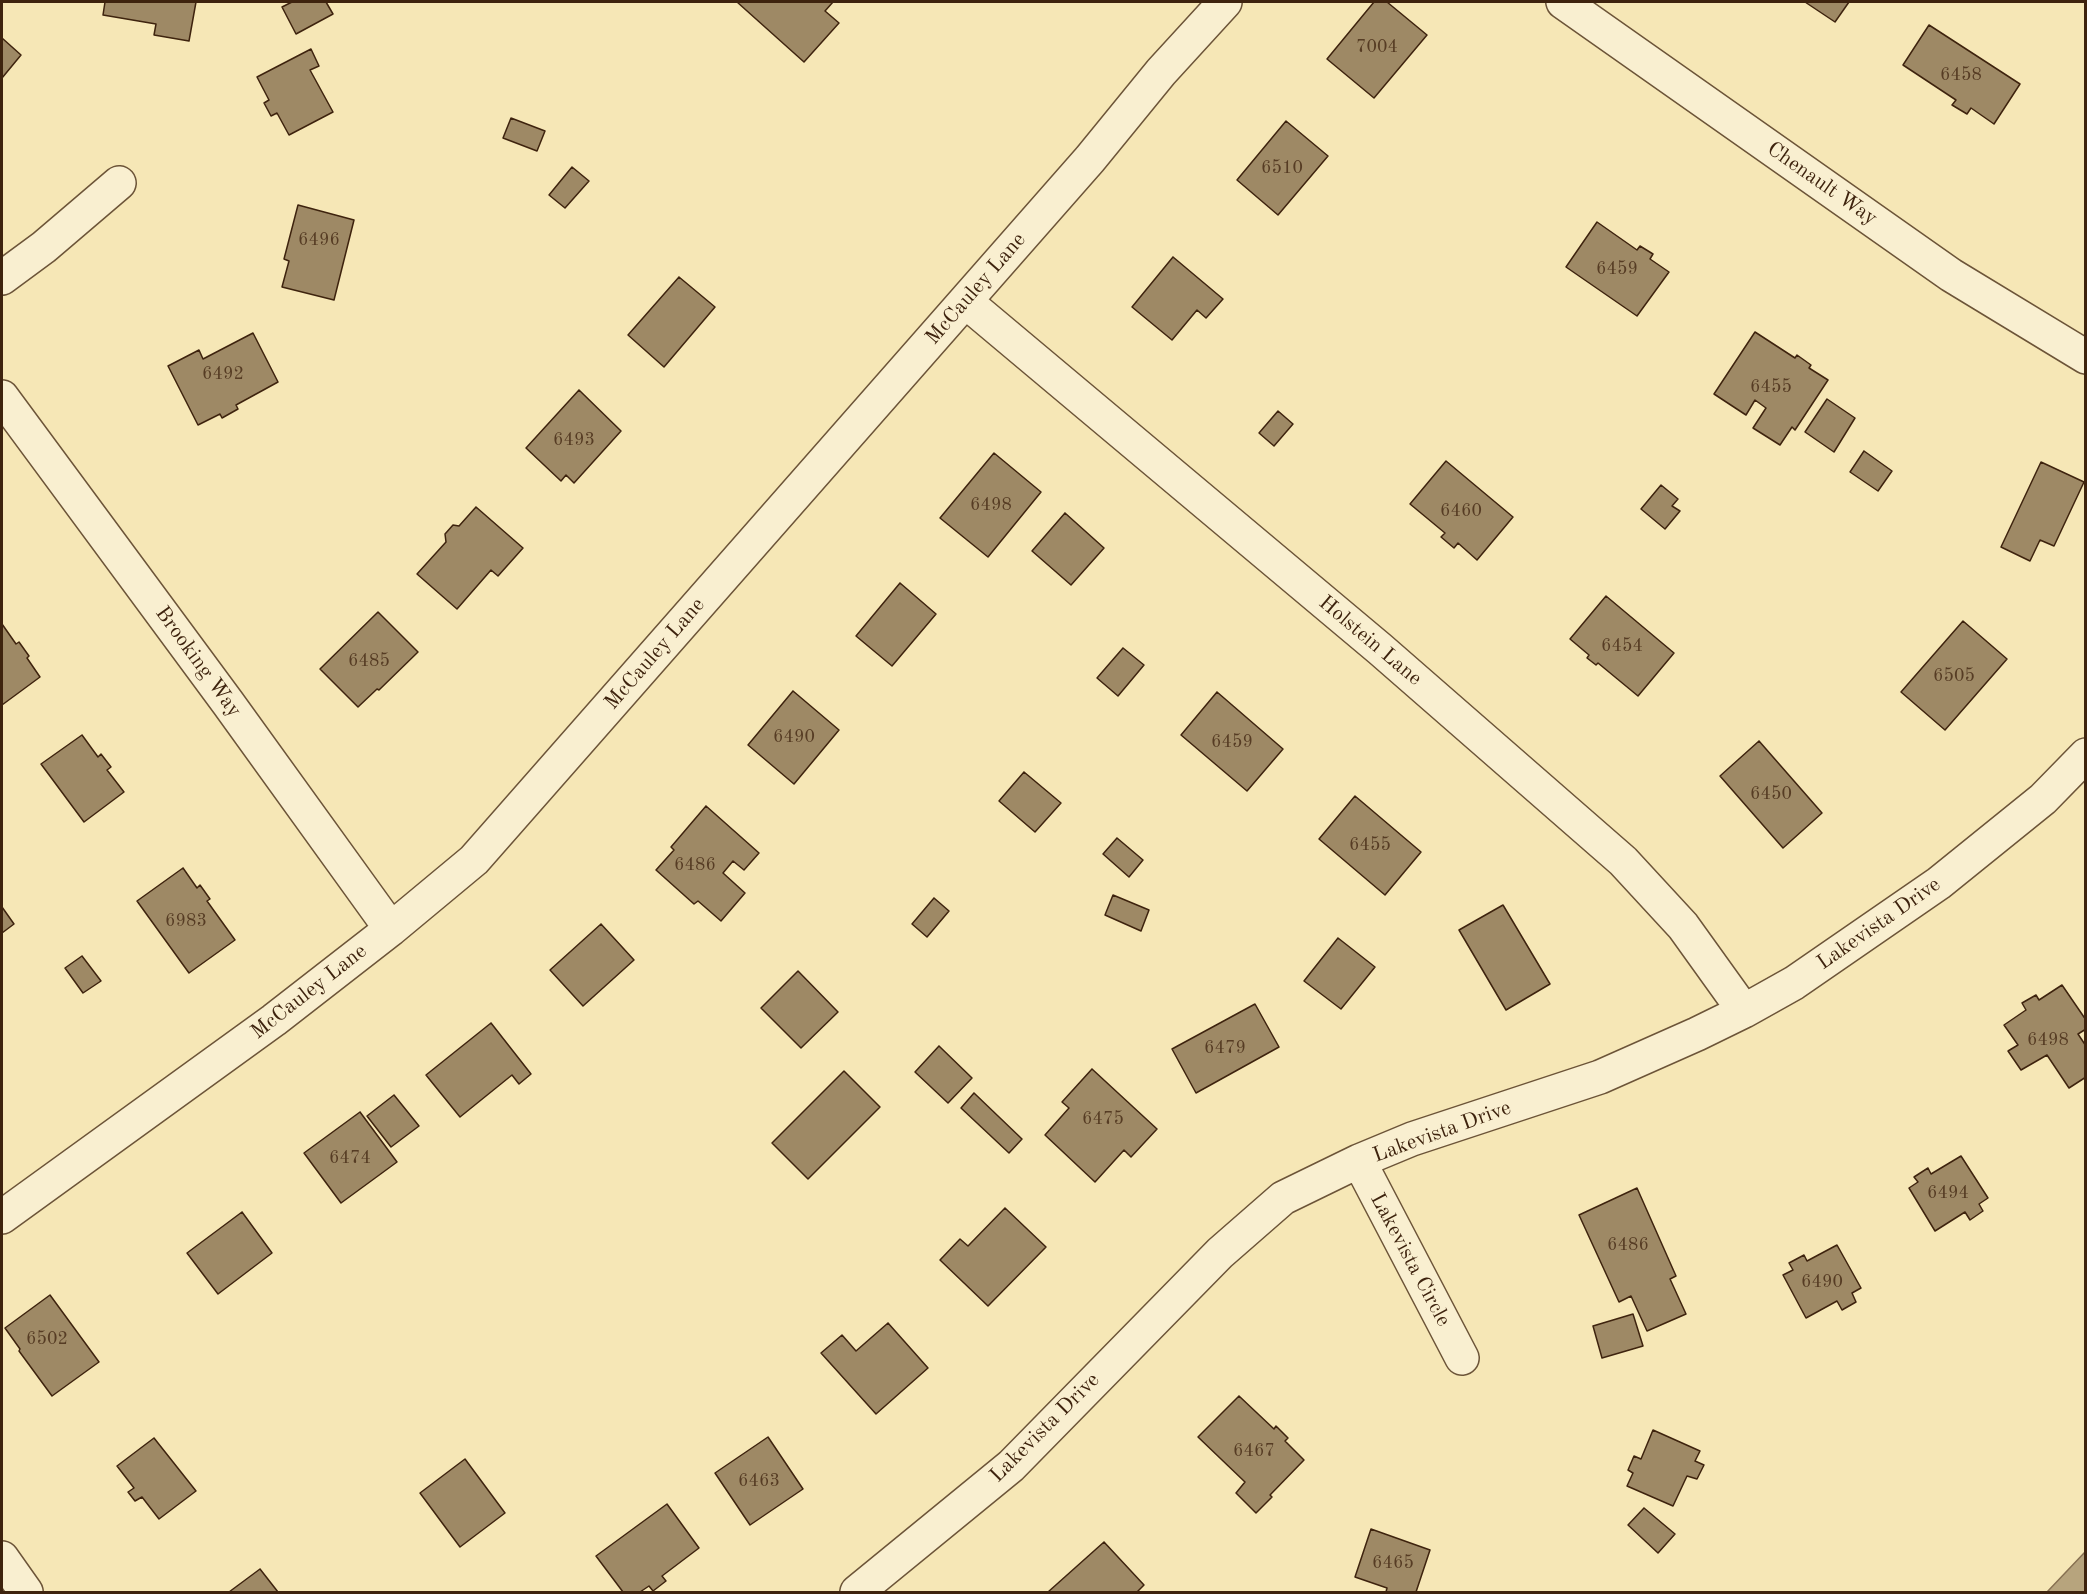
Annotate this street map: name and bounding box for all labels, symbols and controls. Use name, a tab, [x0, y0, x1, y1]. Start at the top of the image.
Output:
house number: 7004	[1356, 36, 1398, 58]
house number: 6458	[1940, 64, 1982, 86]
street label: Chenault Way	[1762, 137, 1882, 231]
house number: 6510	[1261, 157, 1303, 179]
street label: McCauley Lane	[921, 228, 1031, 350]
house number: 6496	[298, 229, 340, 251]
house number: 6459	[1596, 258, 1638, 280]
house number: 6492	[202, 363, 244, 385]
house number: 6455	[1750, 376, 1792, 398]
house number: 6493	[553, 429, 595, 451]
house number: 6498	[970, 494, 1012, 516]
house number: 6460	[1440, 500, 1482, 522]
street label: Holstein Lane	[1313, 591, 1427, 691]
street label: McCauley Lane	[600, 593, 710, 715]
street label: Brooking Way	[149, 602, 247, 722]
house number: 6454	[1601, 635, 1643, 657]
house number: 6485	[348, 650, 390, 672]
house number: 6505	[1933, 665, 1975, 687]
house number: 6490	[773, 726, 815, 748]
house number: 6459	[1211, 731, 1253, 753]
house number: 6450	[1750, 783, 1792, 805]
house number: 6455	[1349, 834, 1391, 856]
house number: 6486	[674, 854, 716, 876]
street label: Lakevista Drive	[1812, 872, 1946, 976]
house number: 6983	[165, 910, 207, 932]
street label: McCauley Lane	[246, 939, 372, 1045]
house number: 6498	[2027, 1029, 2069, 1051]
house number: 6479	[1204, 1037, 1246, 1059]
street label: Lakevista Drive	[1370, 1095, 1514, 1169]
house number: 6475	[1082, 1108, 1124, 1130]
house number: 6474	[329, 1147, 371, 1169]
house number: 6494	[1927, 1182, 1969, 1204]
street label: Lakevista Circle	[1364, 1189, 1456, 1331]
house number: 6486	[1607, 1234, 1649, 1256]
house number: 6490	[1801, 1271, 1843, 1293]
house number: 6502	[26, 1328, 68, 1350]
street label: Lakevista Drive	[985, 1368, 1105, 1488]
house number: 6467	[1233, 1440, 1275, 1462]
house number: 6463	[738, 1470, 780, 1492]
house number: 6465	[1372, 1552, 1414, 1574]

